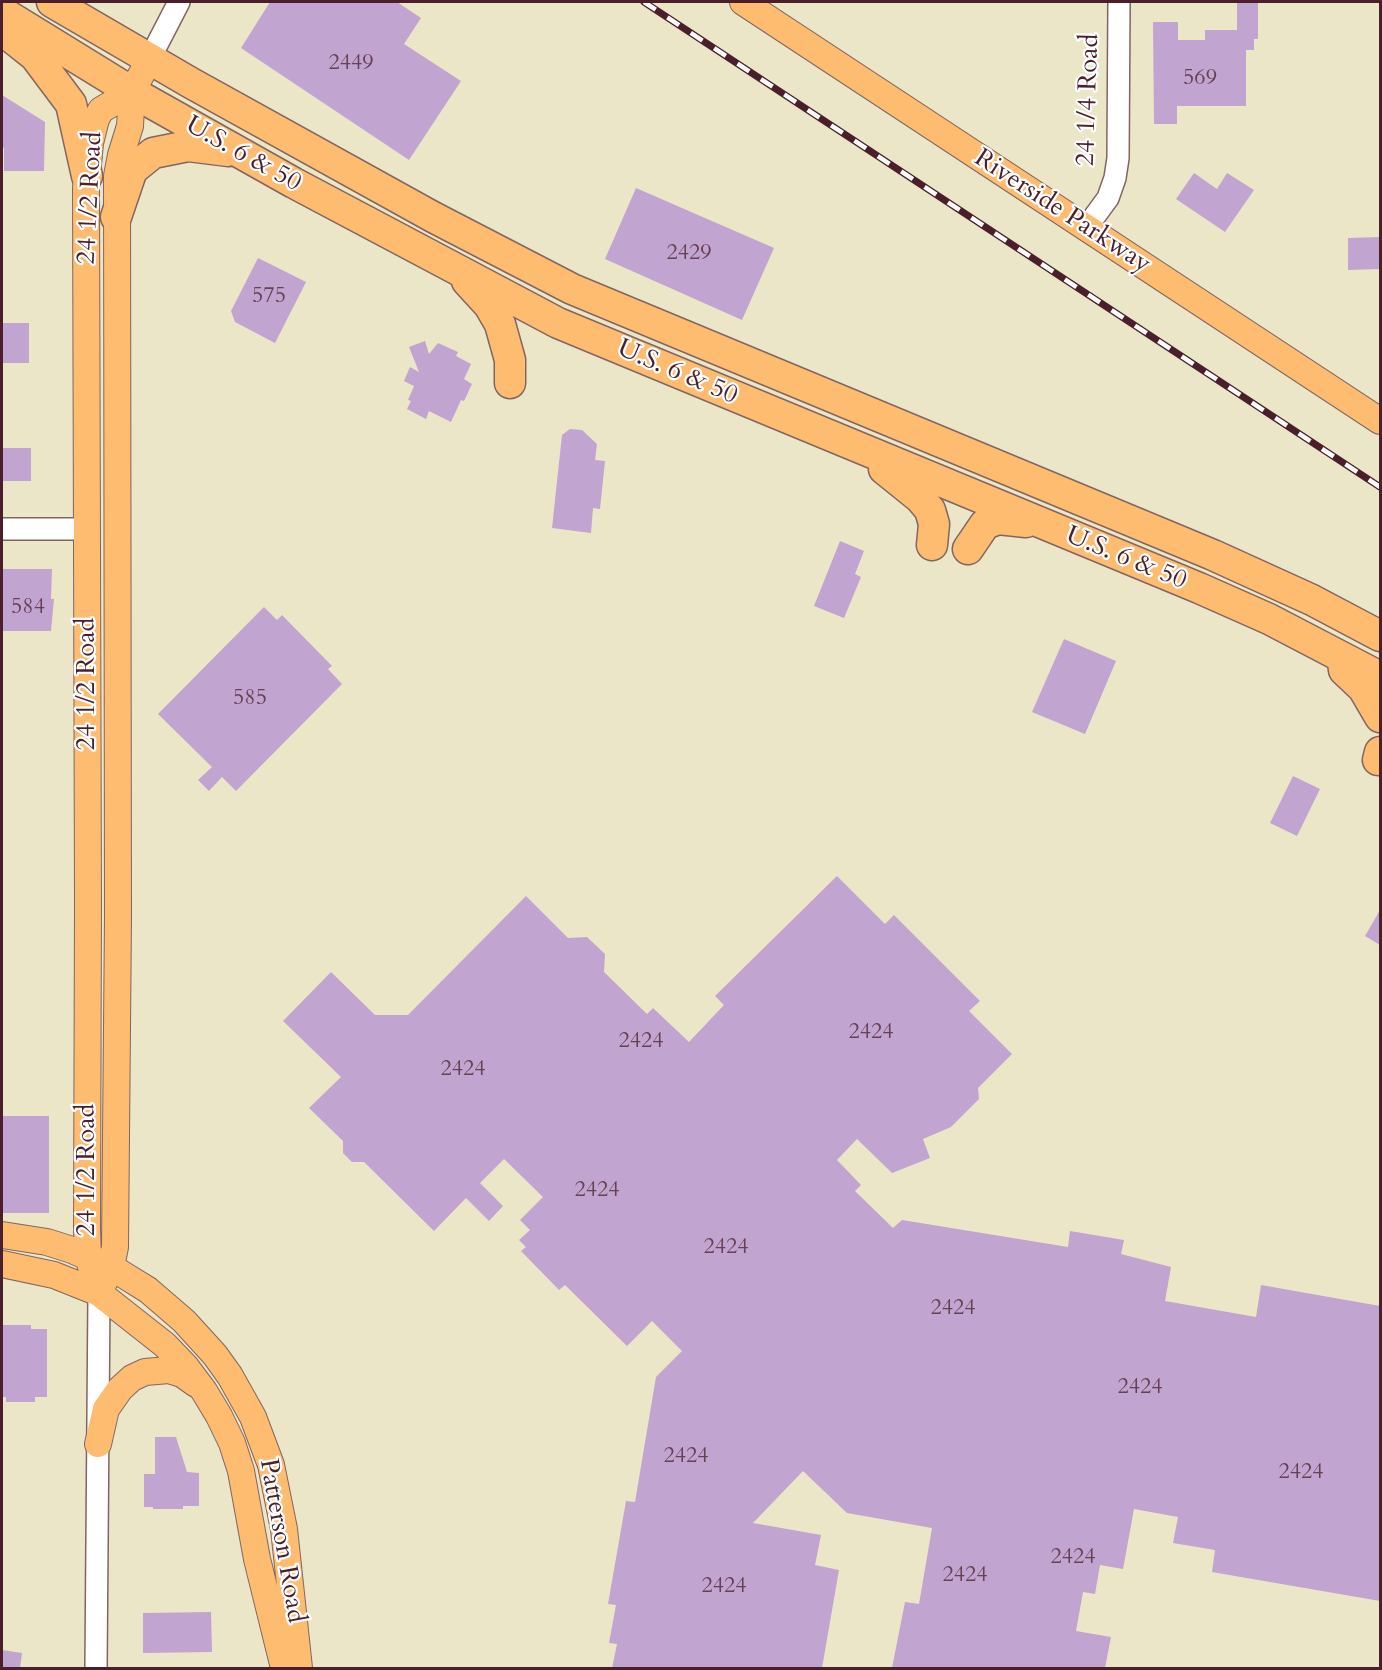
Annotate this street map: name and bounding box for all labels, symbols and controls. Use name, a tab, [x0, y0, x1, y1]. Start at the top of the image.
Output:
street label: 24 1/4 Road	[1071, 33, 1107, 167]
house number: 2449	[328, 51, 374, 77]
house number: 569	[1183, 66, 1217, 92]
street label: U.S. 6 & 50	[180, 110, 306, 200]
street label: 24 1/2 Road	[72, 131, 110, 265]
street label: Riverside Parkway	[968, 143, 1156, 281]
house number: 2429	[666, 241, 712, 267]
house number: 575	[252, 284, 286, 310]
street label: U.S. 6 & 50	[612, 334, 742, 412]
street label: U.S. 6 & 50	[1061, 521, 1191, 597]
house number: 584	[11, 595, 45, 621]
street label: 24 1/2 Road	[72, 618, 104, 750]
house number: 585	[233, 686, 267, 712]
house number: 2424	[848, 1020, 894, 1046]
house number: 2424	[618, 1029, 664, 1055]
house number: 2424	[440, 1057, 486, 1083]
street label: 24 1/2 Road	[72, 1104, 104, 1236]
house number: 2424	[574, 1178, 620, 1204]
house number: 2424	[703, 1235, 749, 1261]
house number: 2424	[930, 1296, 976, 1322]
house number: 2424	[1117, 1375, 1163, 1401]
house number: 2424	[663, 1444, 709, 1470]
street label: Patterson Road	[251, 1457, 311, 1625]
house number: 2424	[1278, 1460, 1324, 1486]
house number: 2424	[1050, 1545, 1096, 1571]
house number: 2424	[942, 1563, 988, 1589]
house number: 2424	[701, 1574, 747, 1600]

